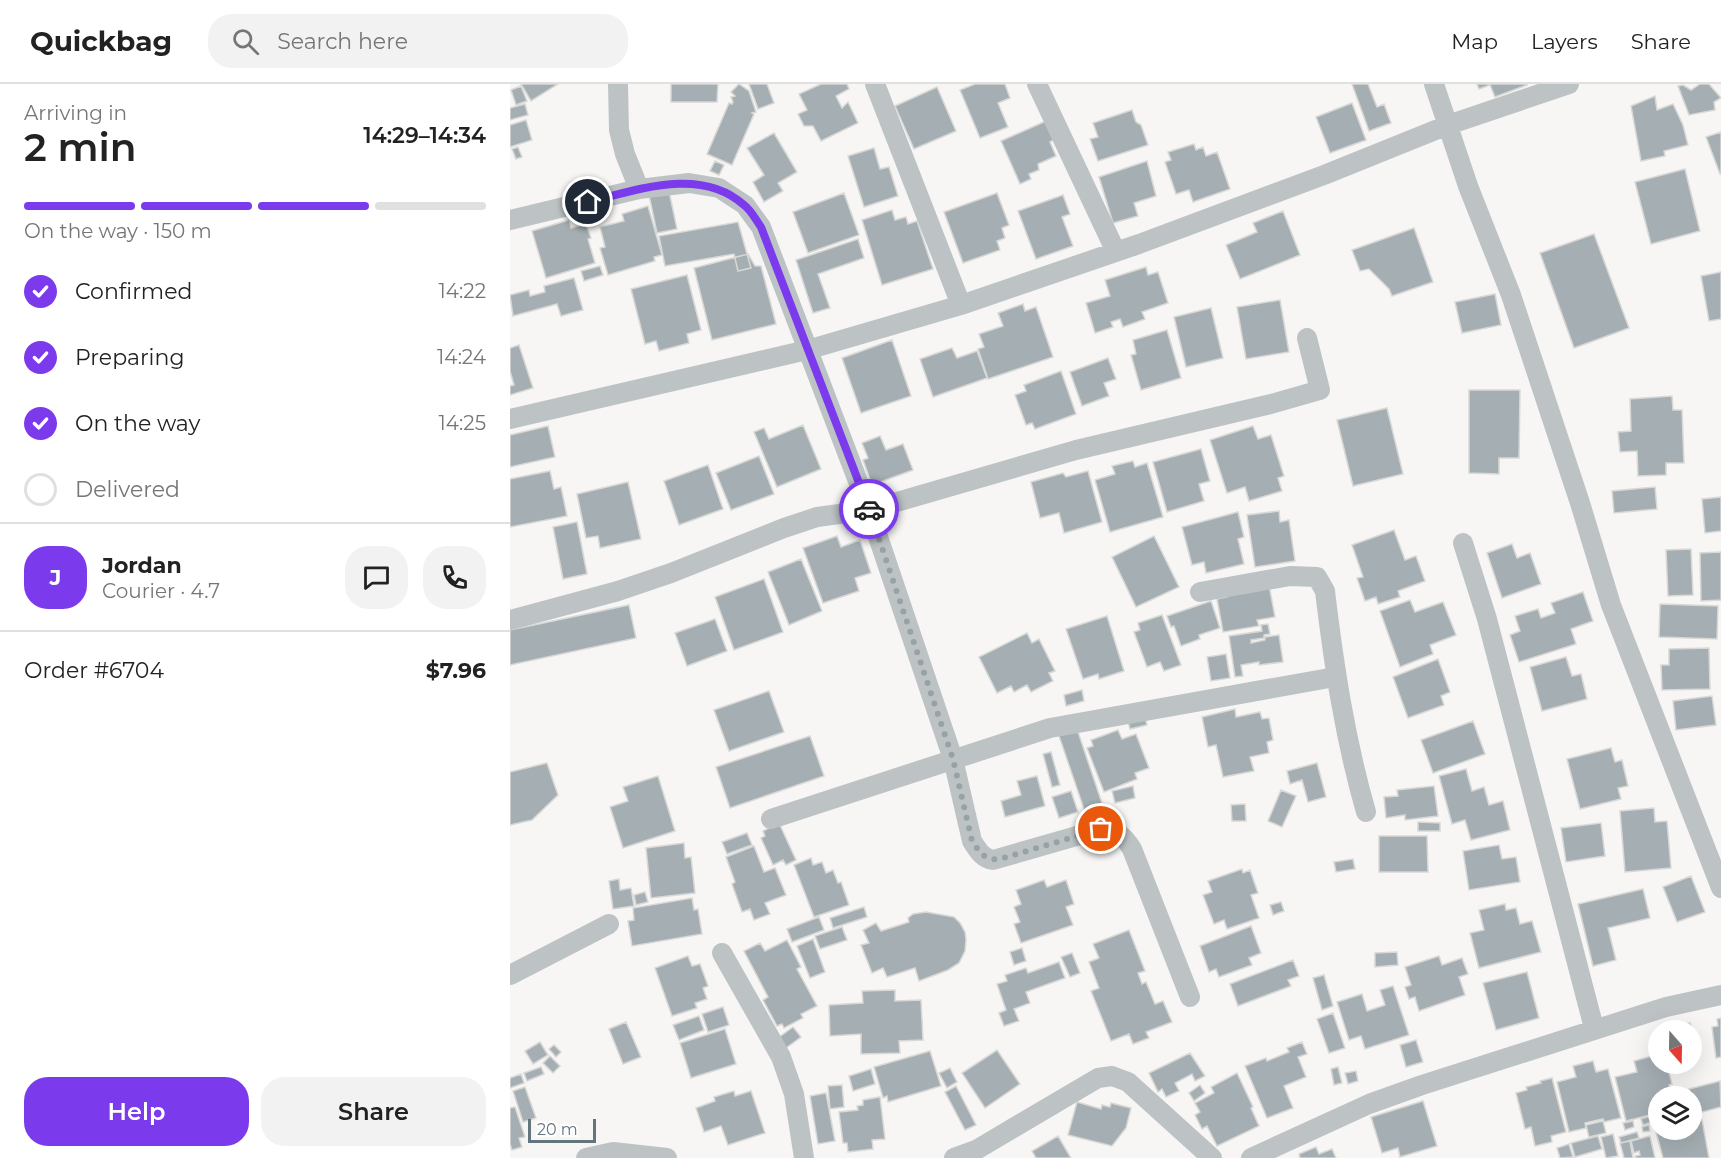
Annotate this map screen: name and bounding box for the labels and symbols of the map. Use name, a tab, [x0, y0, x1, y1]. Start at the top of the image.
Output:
pin	[562, 176, 613, 227]
courier	[839, 479, 899, 539]
pin	[1075, 803, 1126, 854]
north arrow	[1648, 1020, 1702, 1074]
scale bar	[528, 1116, 596, 1144]

